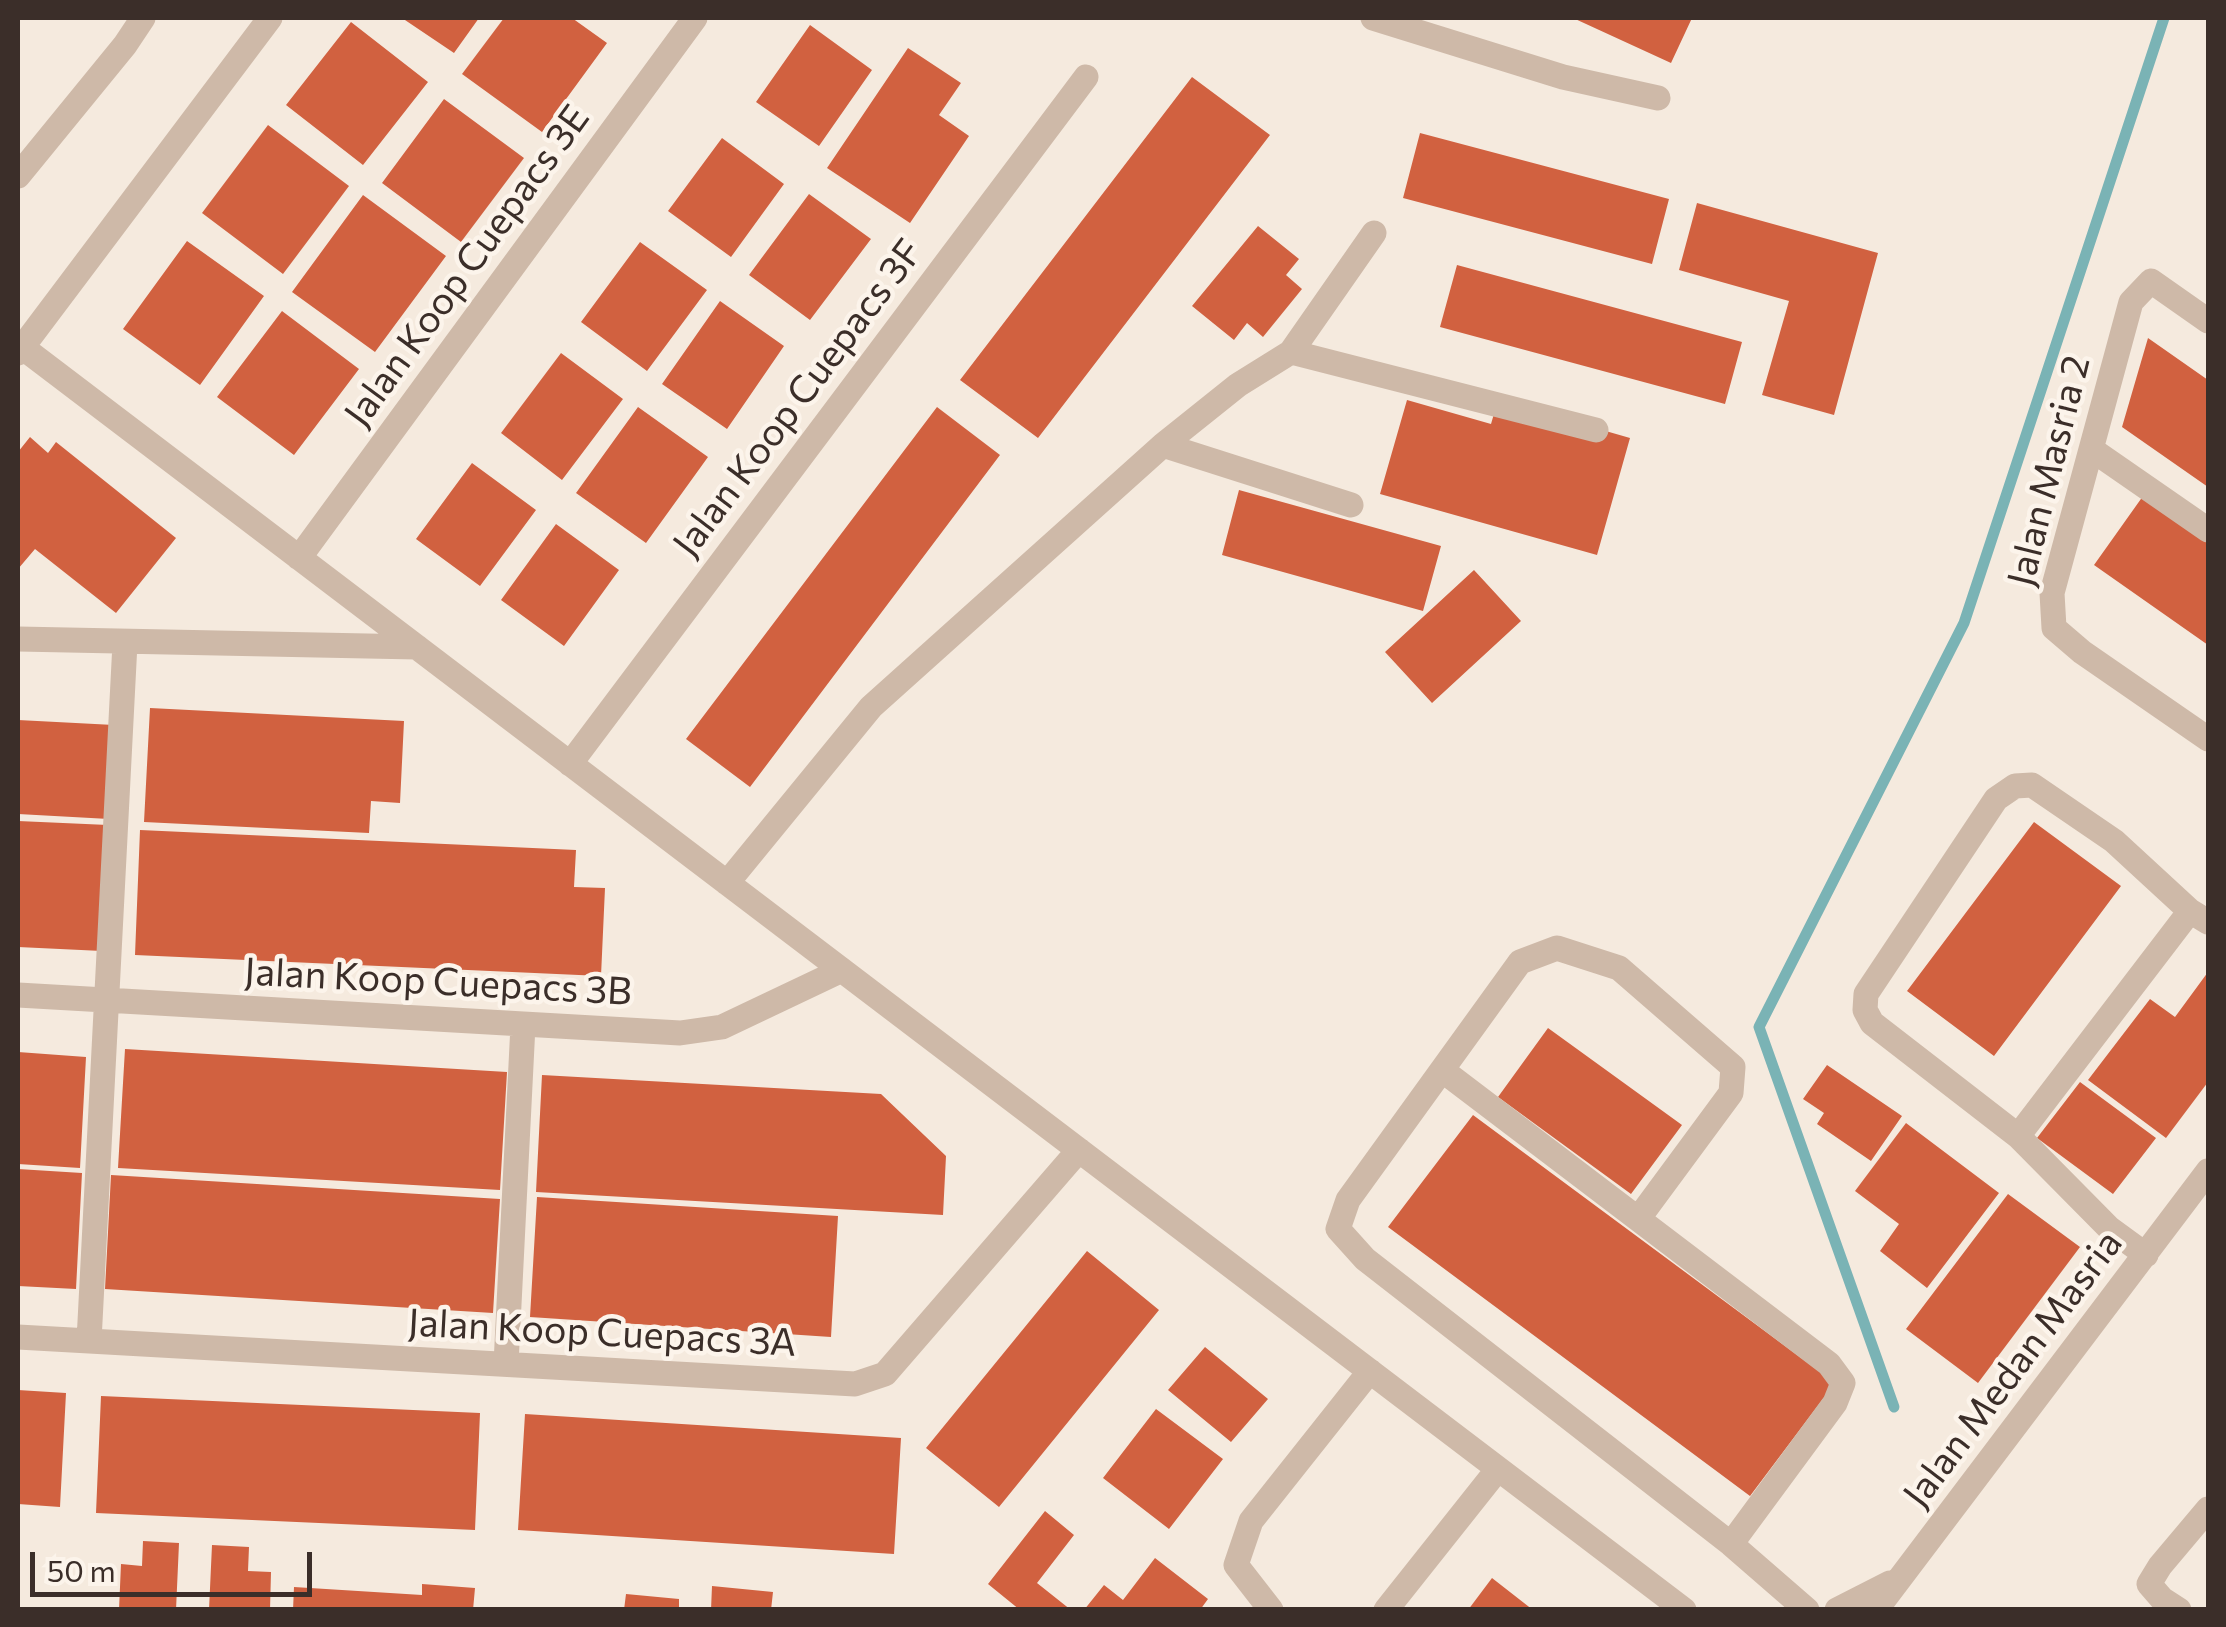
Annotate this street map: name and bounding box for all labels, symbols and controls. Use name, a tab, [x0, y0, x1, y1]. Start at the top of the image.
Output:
street label: Jalan Koop Cuepacs 3E	[335, 96, 599, 436]
street label: Jalan Koop Cuepacs 3F	[664, 230, 932, 566]
street label: Jalan Masria 2	[1998, 351, 2100, 591]
street label: Jalan Koop Cuepacs 3B	[243, 949, 633, 1015]
street label: Jalan Medan Masria	[1894, 1222, 2132, 1516]
street label: Jalan Koop Cuepacs 3A	[407, 1300, 797, 1366]
scale bar	[35, 1532, 318, 1594]
text: 50 m	[47, 1551, 116, 1588]

